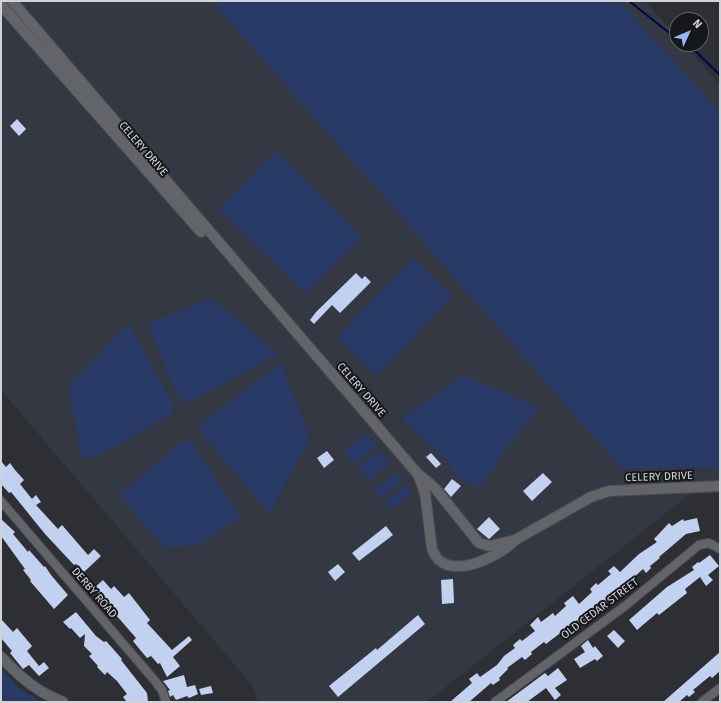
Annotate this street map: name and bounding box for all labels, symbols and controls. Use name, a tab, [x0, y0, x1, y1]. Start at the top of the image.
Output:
north arrow	[669, 12, 709, 52]
text: N	[690, 17, 704, 31]
street label: CELERY DRIVE	[116, 119, 170, 179]
street label: CELERY DRIVE	[334, 360, 388, 420]
street label: CELERY DRIVE	[625, 469, 693, 485]
street label: DERBY ROAD	[69, 565, 119, 621]
street label: OLD CEDAR STREET	[559, 576, 641, 642]

